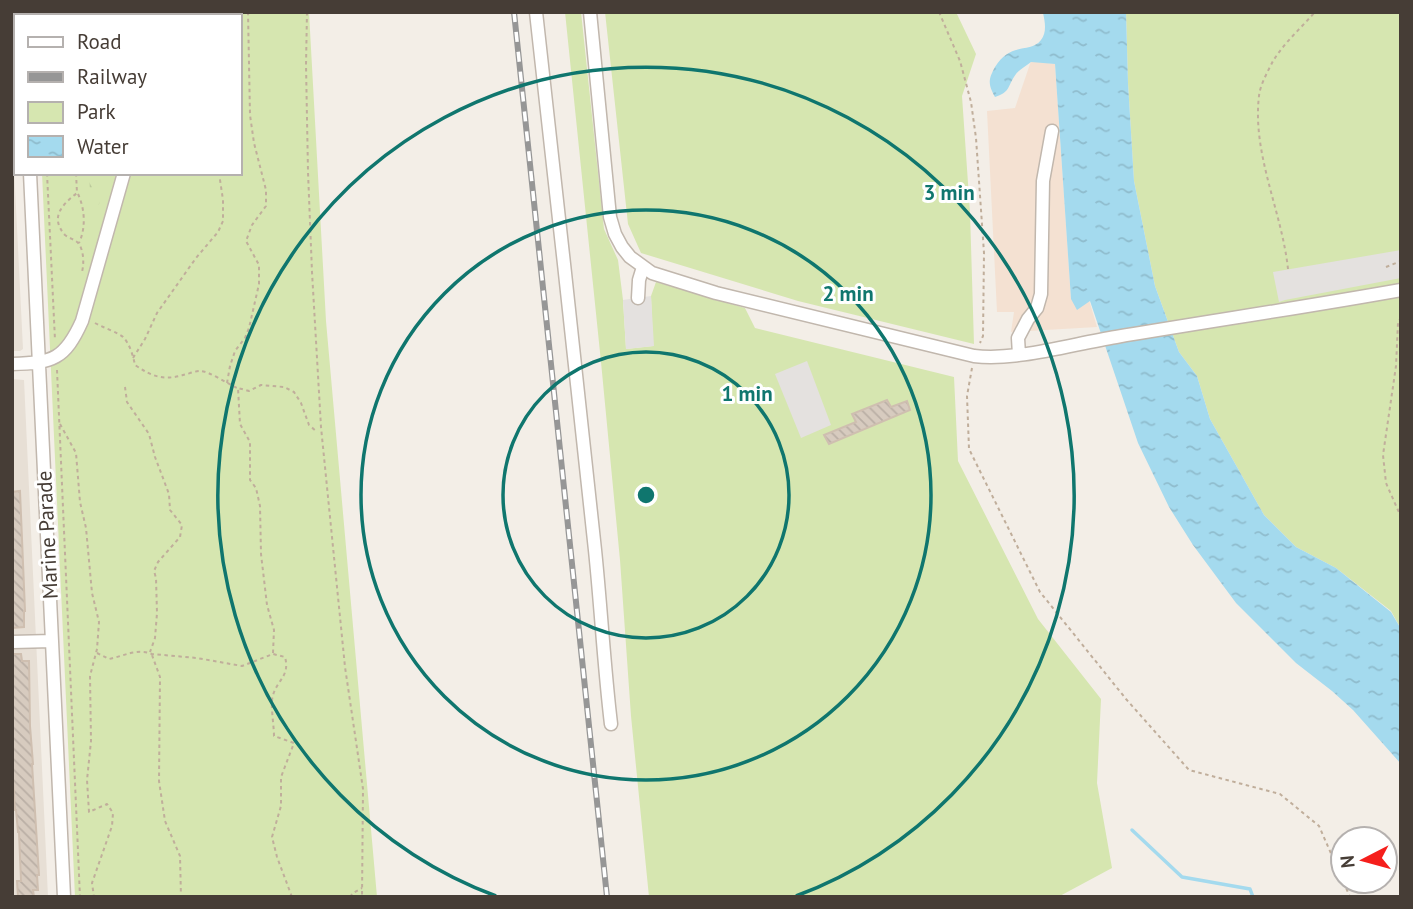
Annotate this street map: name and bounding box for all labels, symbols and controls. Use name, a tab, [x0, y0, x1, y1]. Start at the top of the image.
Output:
legend	[14, 14, 242, 175]
text: Road	[77, 28, 121, 55]
text: Railway	[77, 63, 147, 90]
text: Park	[77, 98, 116, 125]
text: Water	[77, 133, 129, 160]
text: 3 min	[923, 179, 975, 206]
text: 2 min	[822, 280, 874, 307]
text: 1 min	[721, 380, 773, 407]
street label: Marine Parade	[30, 470, 64, 600]
centre of rings	[634, 483, 658, 507]
north arrow	[1329, 825, 1399, 895]
text: N	[1335, 854, 1360, 869]

